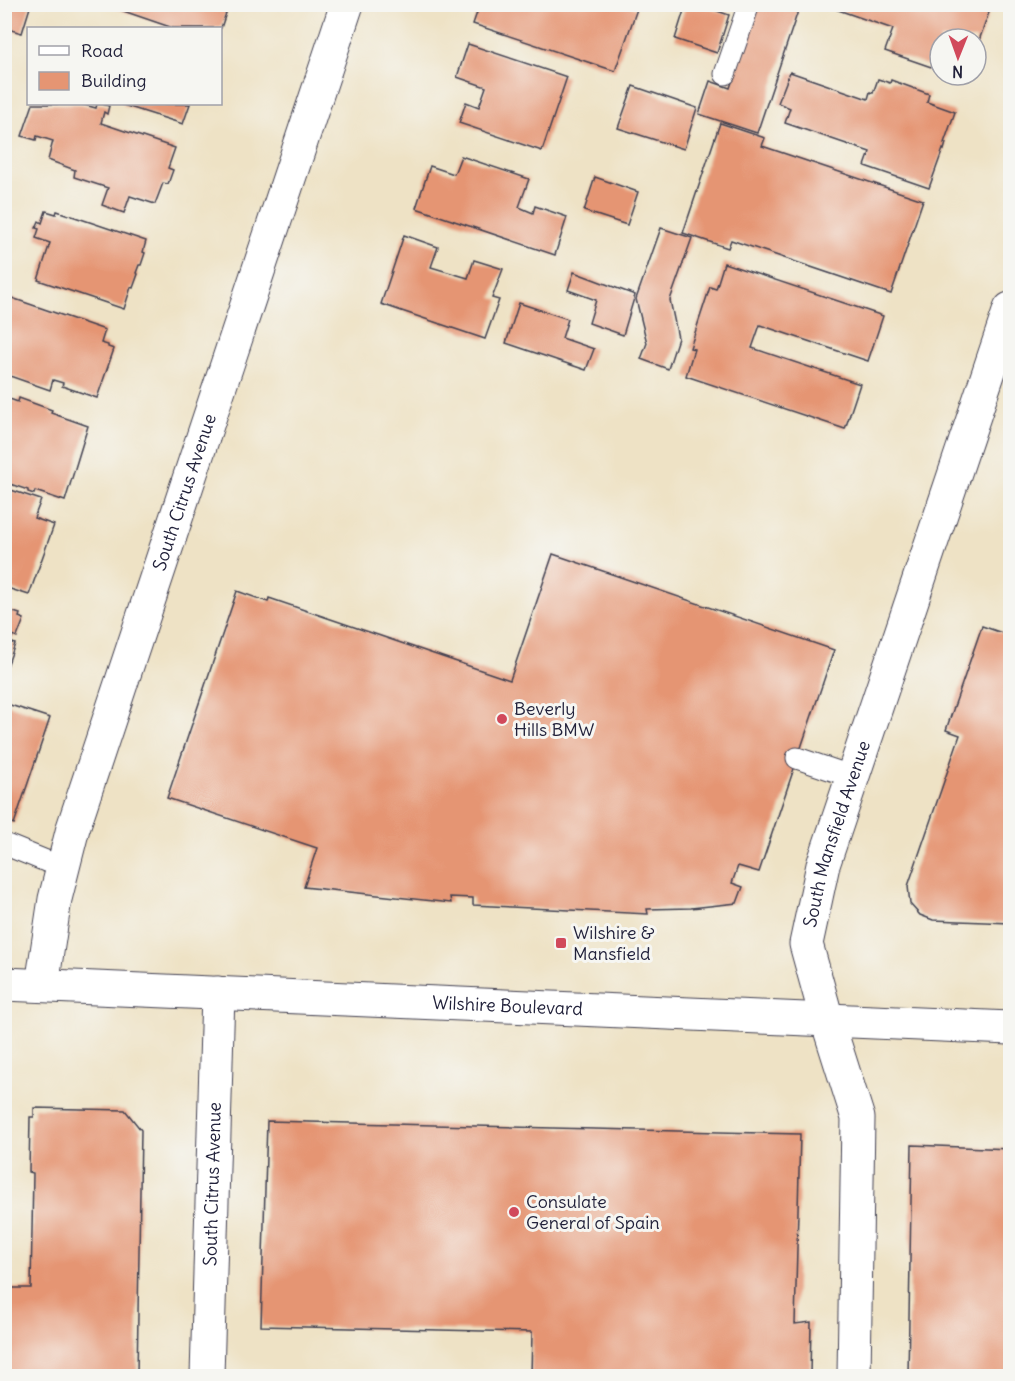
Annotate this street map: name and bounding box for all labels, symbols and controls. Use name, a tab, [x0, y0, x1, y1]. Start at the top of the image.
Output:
legend	[27, 27, 222, 105]
north arrow	[928, 27, 988, 87]
text: Road	[81, 39, 124, 62]
text: N	[952, 62, 963, 82]
text: Building	[81, 69, 146, 92]
street label: South Citrus Avenue	[147, 411, 221, 574]
place label: Beverly Hills BMW	[514, 697, 594, 741]
marker: Beverly Hills BMW	[495, 712, 509, 726]
street label: South Mansfield Avenue	[798, 738, 875, 929]
place label: Wilshire & Mansfield	[573, 921, 655, 965]
marker: Wilshire & Mansfield	[554, 936, 568, 950]
street label: Wilshire Boulevard	[432, 991, 584, 1020]
street label: South Citrus Avenue	[198, 1102, 226, 1266]
place label: Consulate General of Spain	[526, 1190, 660, 1234]
marker: Consulate General of Spain	[507, 1205, 521, 1219]

